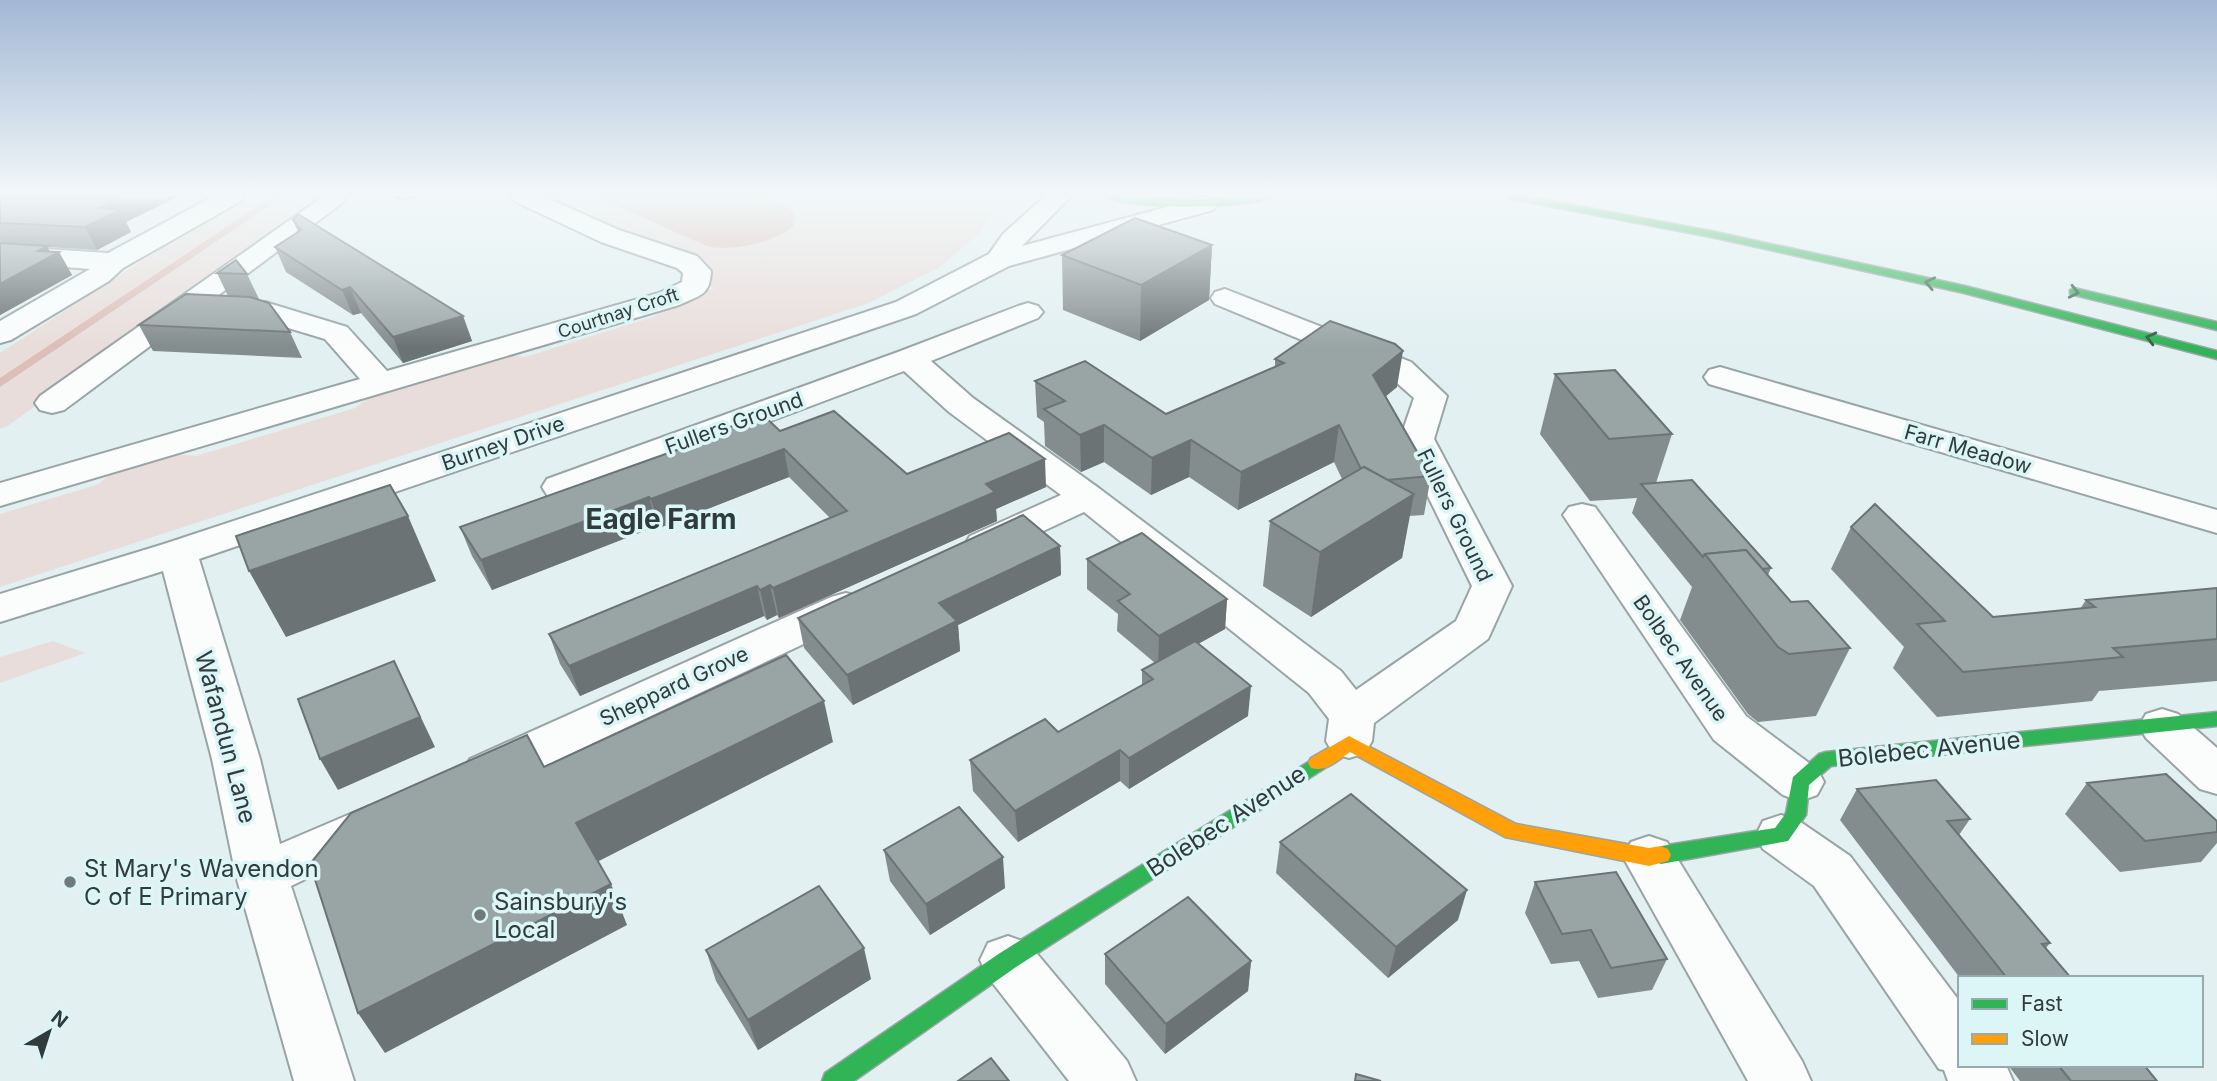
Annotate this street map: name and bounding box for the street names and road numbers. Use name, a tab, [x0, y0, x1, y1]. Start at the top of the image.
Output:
street label: Courtnay Croft	[555, 284, 681, 342]
street label: Fullers Ground	[662, 386, 806, 460]
street label: Burney Drive	[438, 410, 568, 476]
street label: Farr Meadow	[1901, 419, 2035, 479]
street label: Fullers Ground	[1412, 444, 1498, 586]
street label: Bolbec Avenue	[1628, 590, 1734, 726]
street label: Sheppard Grove	[596, 641, 752, 731]
street label: Wafandun Lane	[189, 648, 263, 826]
street label: Bolebec Avenue	[1836, 725, 2022, 773]
street label: Bolebec Avenue	[1141, 759, 1311, 883]

